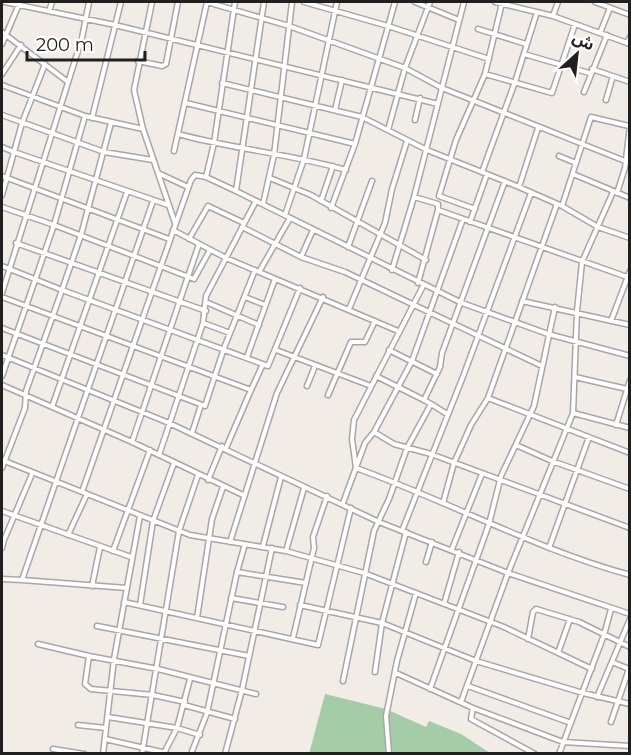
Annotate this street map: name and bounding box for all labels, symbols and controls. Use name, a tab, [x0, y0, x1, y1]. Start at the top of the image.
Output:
scale bar	[27, 24, 146, 62]
north arrow	[547, 24, 607, 84]
text: ش	[570, 28, 598, 55]
text: 200 m	[36, 34, 94, 56]

